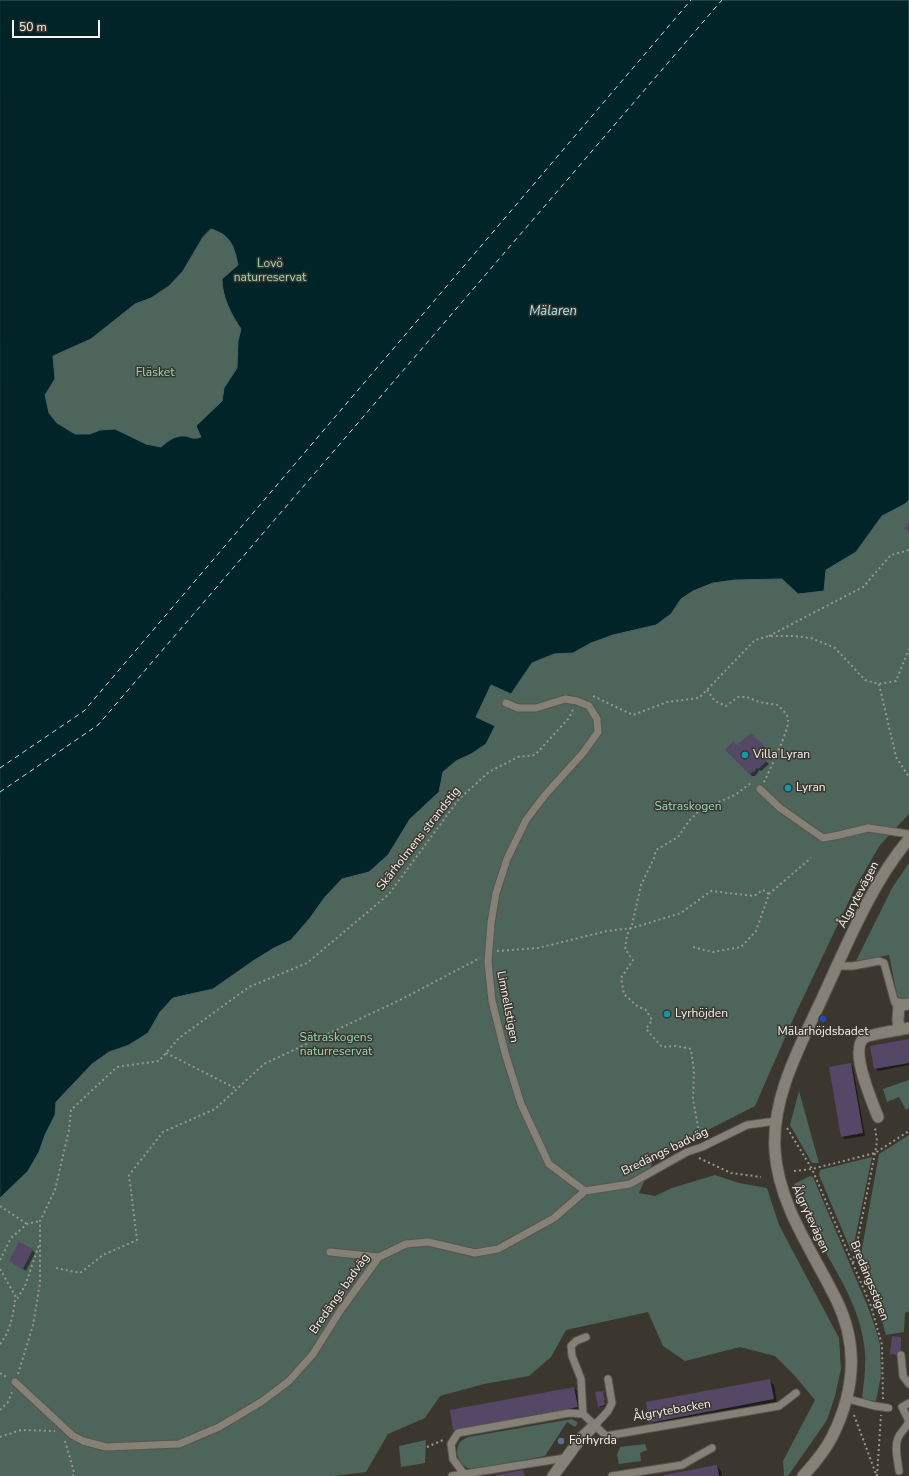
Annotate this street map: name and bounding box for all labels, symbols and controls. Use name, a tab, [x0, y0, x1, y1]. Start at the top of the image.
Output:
scale bar	[14, 12, 102, 38]
text: 50 m	[19, 19, 47, 35]
park label: Lovö naturreservat	[234, 257, 306, 285]
water label: Mälaren	[529, 304, 577, 320]
park label: Fläsket	[136, 366, 174, 380]
place label: Villa Lyran	[753, 748, 810, 762]
marker: Villa Lyran	[740, 750, 750, 760]
place label: Lyran	[796, 781, 826, 795]
marker: Lyran	[783, 783, 793, 793]
street label: Skärholmens strandstig	[374, 784, 464, 894]
park label: Sätraskogen	[654, 800, 722, 814]
street label: Ålgrytevägen	[835, 859, 883, 931]
street label: Limnellstigen	[493, 970, 521, 1044]
place label: Lyrhöjden	[675, 1007, 728, 1021]
marker: Lyrhöjden	[662, 1009, 672, 1019]
marker: Mälarhöjdsbadet	[818, 1014, 828, 1024]
place label: Mälarhöjdsbadet	[778, 1025, 868, 1039]
park label: Sätraskogens naturreservat	[300, 1031, 372, 1059]
street label: Bredängs badväg	[619, 1125, 711, 1179]
street label: Ålgrytevägen	[788, 1183, 832, 1255]
street label: Bredängsstigen	[846, 1239, 892, 1323]
street label: Bredängs badväg	[307, 1251, 373, 1337]
street label: Ålgrytebacken	[632, 1397, 712, 1425]
place label: Förhyrda	[569, 1434, 617, 1448]
marker: Förhyrda	[556, 1436, 566, 1446]

